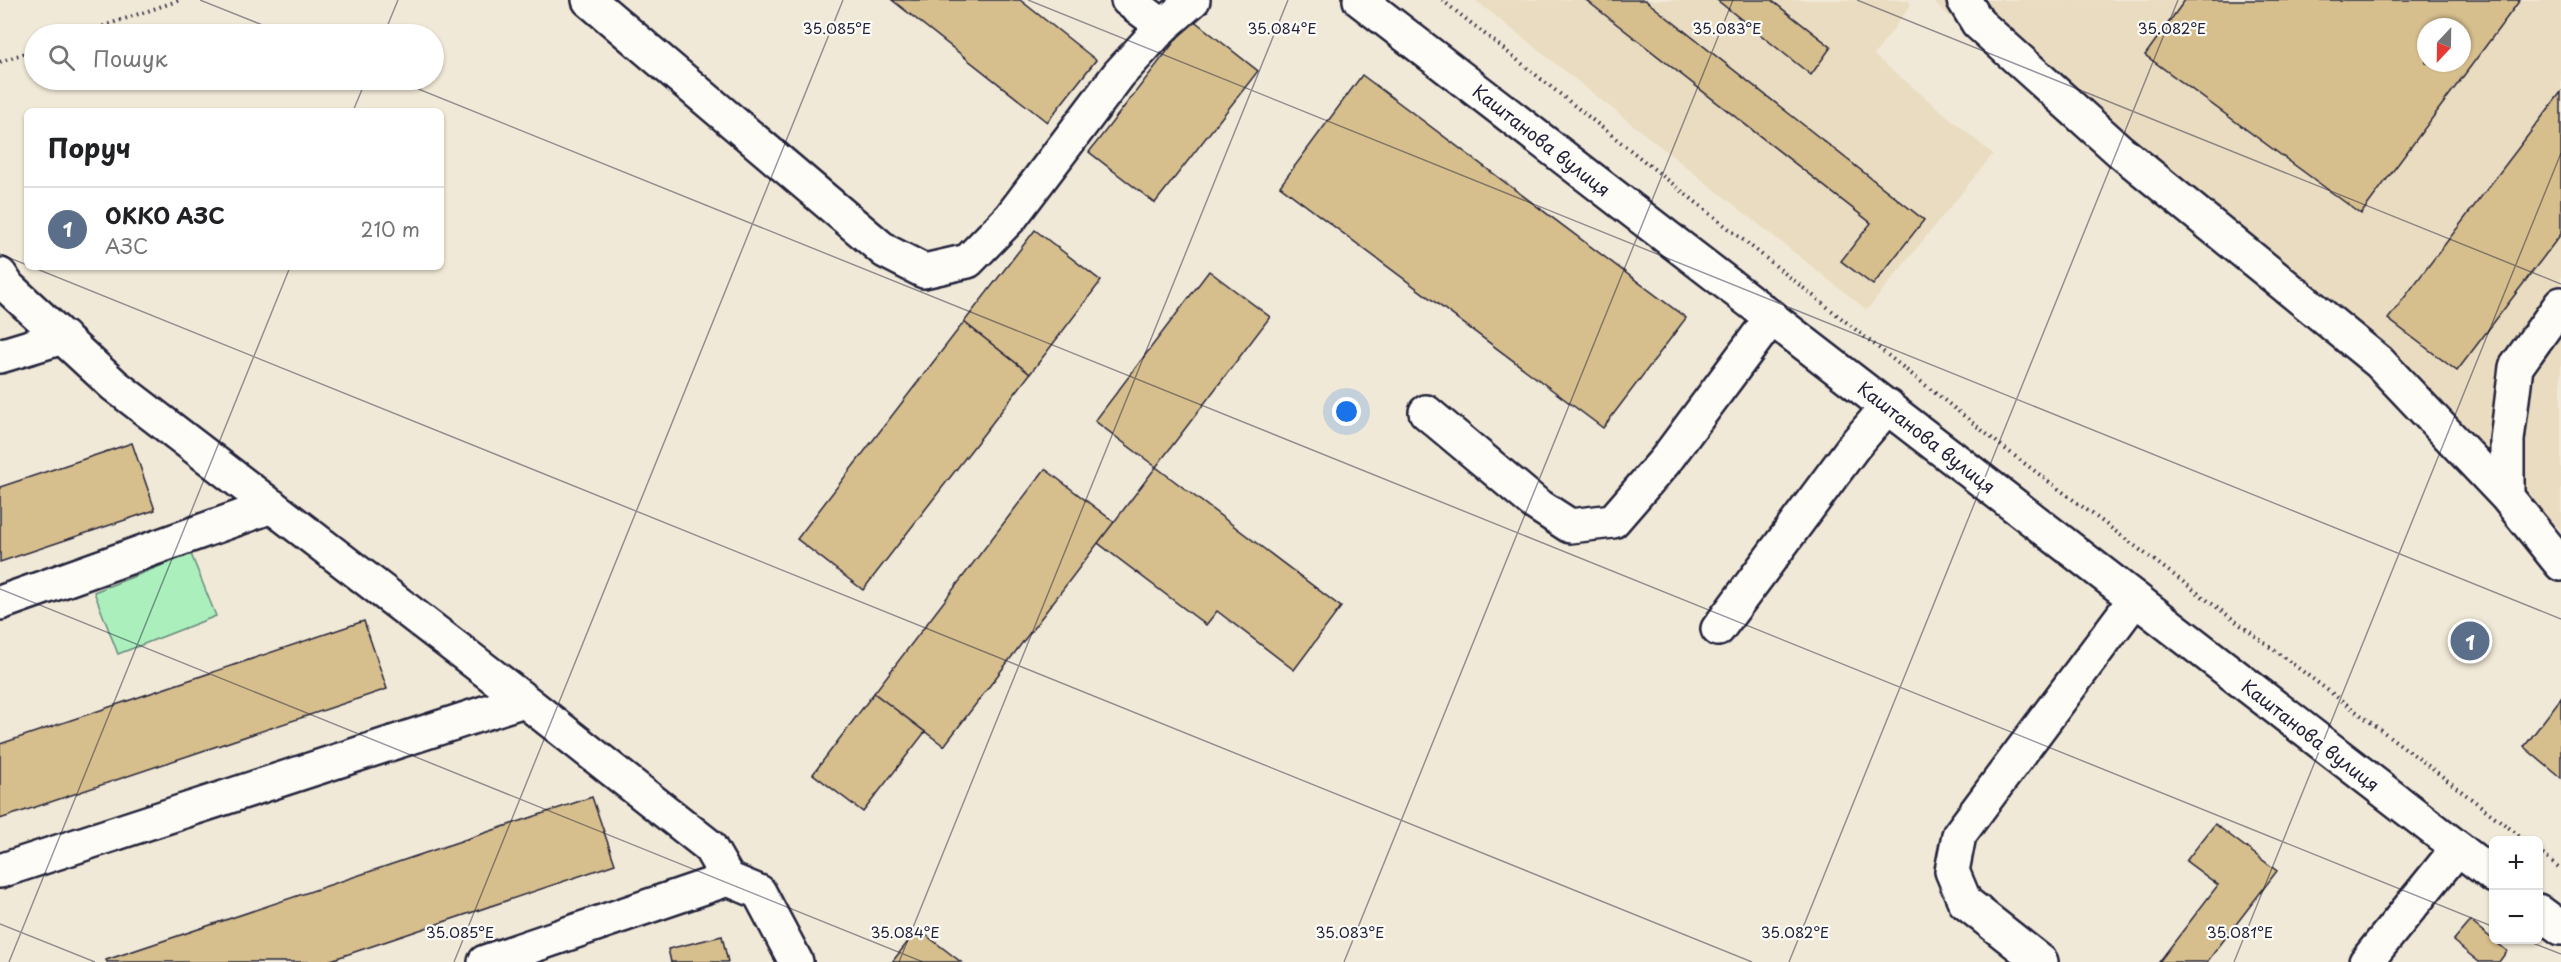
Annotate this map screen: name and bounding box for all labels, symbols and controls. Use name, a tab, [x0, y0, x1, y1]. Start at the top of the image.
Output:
text: 35.085°E	[803, 16, 871, 39]
text: 35.084°E	[1247, 16, 1317, 39]
text: 35.083°E	[1693, 16, 1762, 39]
text: 35.082°E	[2138, 16, 2206, 39]
north arrow	[2417, 18, 2471, 72]
search box	[24, 24, 444, 90]
icon: search	[45, 41, 78, 74]
text: Пошук	[93, 41, 168, 74]
street label: Каштанова вулиця	[1467, 78, 1617, 202]
text: Поруч	[48, 128, 131, 167]
text: ОККО АЗС	[105, 198, 225, 231]
text: 1	[63, 214, 72, 244]
text: 210 m	[361, 214, 420, 244]
text: АЗС	[105, 231, 148, 261]
street label: Каштанова вулиця	[1852, 375, 2002, 499]
your location	[1332, 397, 1361, 426]
pin: 1	[2450, 618, 2490, 664]
street label: Каштанова вулиця	[2236, 673, 2386, 797]
map controls	[2489, 836, 2543, 944]
button: +	[2489, 836, 2543, 890]
button: −	[2489, 890, 2543, 944]
text: 35.085°E	[426, 920, 494, 943]
text: 35.084°E	[870, 920, 940, 943]
text: 35.083°E	[1316, 920, 1385, 943]
text: 35.082°E	[1761, 920, 1829, 943]
text: 35.081°E	[2207, 920, 2273, 943]

